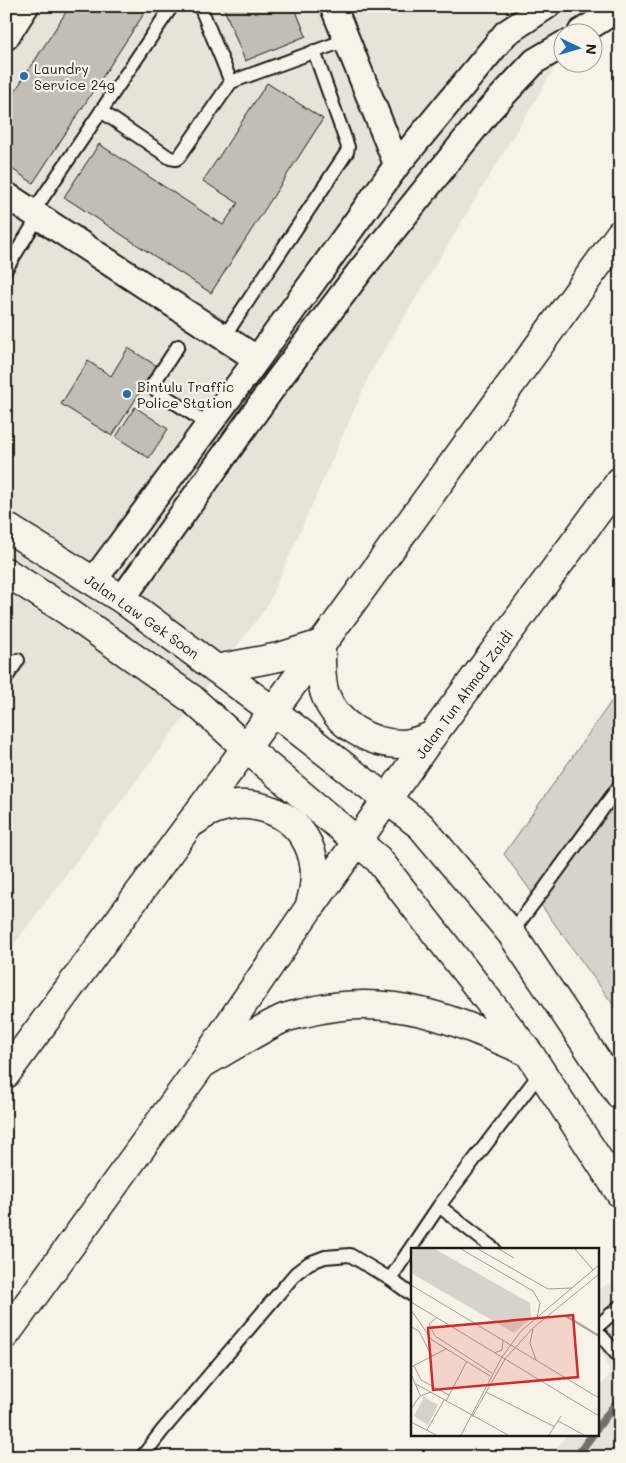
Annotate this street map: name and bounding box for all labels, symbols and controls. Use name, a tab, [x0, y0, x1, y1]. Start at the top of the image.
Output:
north arrow	[554, 22, 604, 72]
text: N	[582, 43, 601, 55]
place label: Laundry Service 24g	[34, 59, 115, 94]
marker: Laundry Service 24g	[18, 70, 30, 82]
place label: Bintulu Traffic Police Station	[137, 377, 234, 412]
marker: Bintulu Traffic Police Station	[121, 388, 133, 400]
street label: Jalan Law Gek Soon	[81, 569, 203, 663]
street label: Jalan Tun Ahmad Zaidi	[411, 626, 517, 762]
inset map	[411, 1248, 598, 1436]

